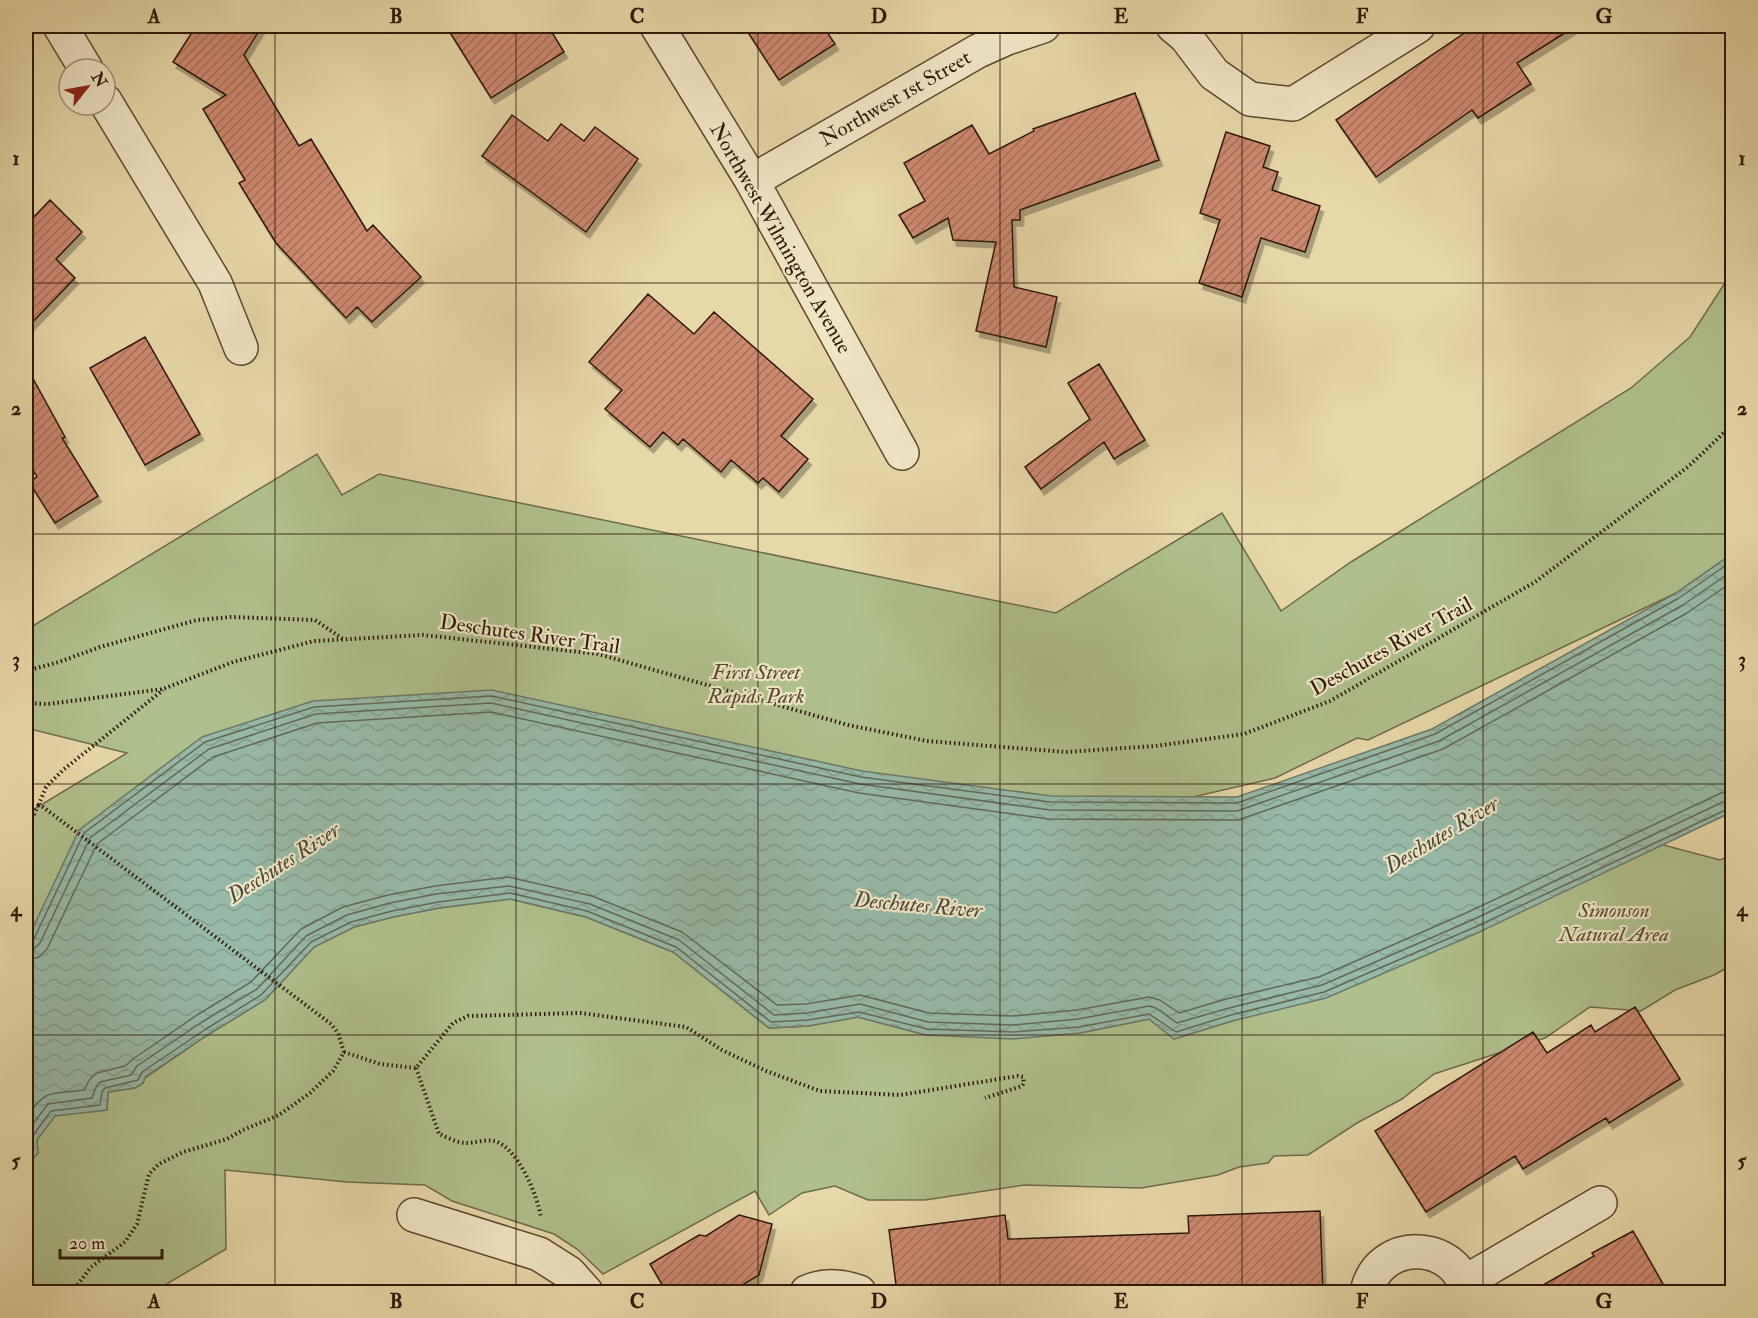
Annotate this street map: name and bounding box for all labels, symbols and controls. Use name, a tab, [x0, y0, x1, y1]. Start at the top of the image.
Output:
text: A	[147, 4, 161, 29]
text: B	[389, 4, 403, 29]
text: C	[630, 4, 644, 29]
text: D	[871, 4, 887, 29]
text: E	[1114, 4, 1129, 29]
text: F	[1356, 4, 1369, 29]
text: G	[1596, 4, 1613, 29]
street label: Northwest 1st Street	[815, 44, 976, 153]
north arrow	[57, 57, 117, 117]
text: N	[86, 68, 112, 92]
street label: Northwest Wilmington Avenue	[703, 118, 858, 359]
text: 1	[12, 146, 20, 171]
text: 1	[1738, 146, 1746, 171]
text: 2	[11, 396, 21, 421]
text: 2	[1737, 396, 1747, 421]
street label: Deschutes River Trail	[1305, 590, 1478, 702]
street label: Deschutes River Trail	[438, 608, 622, 661]
text: 3	[12, 647, 20, 672]
text: 3	[1738, 647, 1746, 672]
park label: First Street Rapids Park	[707, 659, 804, 710]
water label: Deschutes River	[1378, 789, 1505, 881]
water label: Deschutes River	[221, 815, 347, 910]
water label: Deschutes River	[852, 885, 985, 925]
text: 4	[10, 897, 23, 922]
park label: Simonson Natural Area	[1558, 897, 1669, 948]
text: 4	[1736, 897, 1749, 922]
text: 5	[12, 1148, 22, 1173]
text: 5	[1738, 1148, 1748, 1173]
scale bar	[60, 1222, 162, 1260]
text: 20 m	[69, 1232, 105, 1255]
text: A	[147, 1289, 161, 1314]
text: B	[389, 1289, 403, 1314]
text: C	[630, 1289, 644, 1314]
text: D	[871, 1289, 887, 1314]
text: E	[1114, 1289, 1129, 1314]
text: F	[1356, 1289, 1369, 1314]
text: G	[1596, 1289, 1613, 1314]

